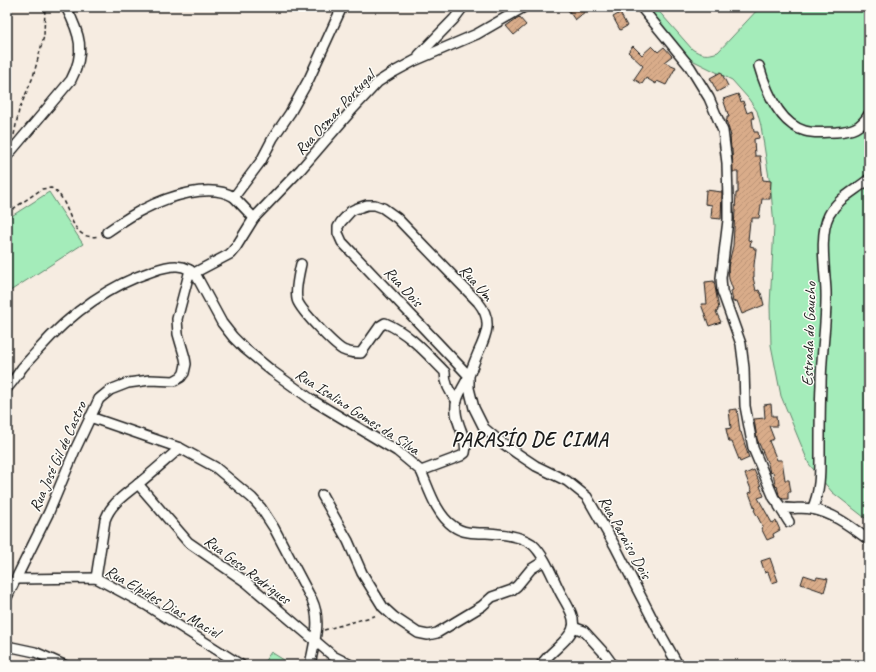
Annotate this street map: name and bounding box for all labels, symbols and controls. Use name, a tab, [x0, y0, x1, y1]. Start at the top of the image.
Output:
street label: Rua Osmar Portugal	[290, 64, 381, 159]
street label: Rua Um	[455, 260, 499, 306]
street label: Rua Dois	[380, 262, 428, 312]
street label: Estrada do Gaucho	[797, 280, 821, 386]
street label: Rua Isalino Gomes da Silva	[292, 364, 424, 460]
street label: Rua José Gil de Castro	[25, 397, 92, 515]
district label: PARASÍO DE CIMA	[452, 427, 609, 452]
street label: Rua Paraiso Dois	[594, 492, 657, 584]
street label: Rua Geso Rodrigues	[200, 531, 296, 610]
street label: Rua Elpides Dias Maciel	[102, 561, 226, 644]

